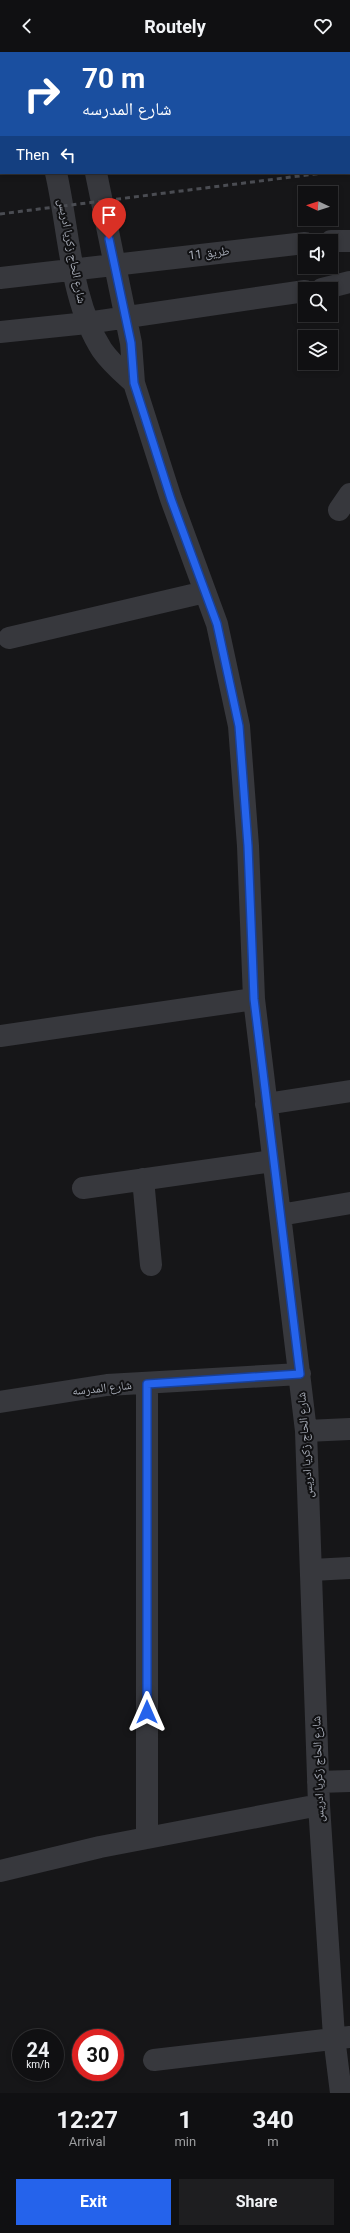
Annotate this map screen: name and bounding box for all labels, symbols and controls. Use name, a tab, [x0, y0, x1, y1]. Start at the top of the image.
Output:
icon: back	[16, 15, 38, 37]
icon: heart	[312, 15, 334, 37]
text: Routely	[144, 16, 206, 37]
text: 70 m	[82, 62, 145, 95]
icon: right	[16, 68, 68, 120]
text: شارع المدرسه	[82, 98, 172, 119]
icon: left	[57, 144, 79, 166]
text: Then	[16, 146, 49, 164]
north arrow	[298, 186, 338, 226]
map controls	[298, 186, 338, 370]
street label: شارع الحاج زكريا ادريس	[54, 198, 89, 305]
pin	[92, 198, 126, 239]
icon: arrive	[98, 204, 120, 226]
button: sound	[298, 234, 338, 274]
street label: طريق 11	[188, 244, 230, 263]
button: search	[298, 282, 338, 322]
button: layers	[298, 330, 338, 370]
street label: شارع المدرسه	[72, 1378, 133, 1399]
street label: شارع الحاج زكريا ادريس	[294, 1391, 317, 1498]
position arrow	[126, 1691, 168, 1733]
street label: شارع الحاج زكريا ادريس	[309, 1716, 328, 1822]
speed limit sign: 30	[72, 2029, 124, 2081]
text: 24	[27, 2038, 49, 2062]
text: km/h	[26, 2059, 50, 2070]
text: 12:27	[56, 2106, 118, 2134]
text: 1	[178, 2106, 192, 2134]
text: 340	[252, 2106, 294, 2134]
text: Arrival	[69, 2134, 106, 2149]
text: min	[174, 2134, 196, 2149]
text: m	[267, 2134, 279, 2149]
button: Exit	[16, 2179, 171, 2225]
button: Share	[179, 2179, 334, 2225]

